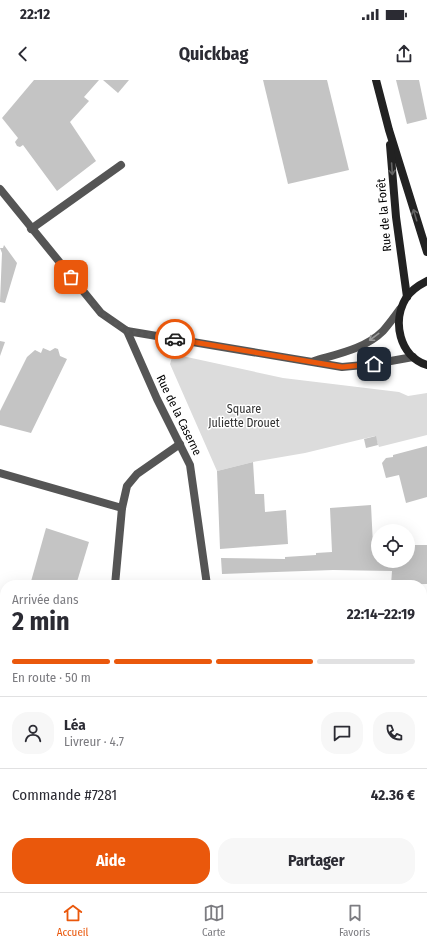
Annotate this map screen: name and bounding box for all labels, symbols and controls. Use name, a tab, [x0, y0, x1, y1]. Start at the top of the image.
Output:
text: 22:12	[20, 5, 50, 23]
icon: back	[12, 43, 34, 65]
text: Quickbag	[179, 43, 248, 65]
icon: share	[393, 43, 415, 65]
one-way arrow	[389, 162, 396, 175]
street label: Rue de la Forêt	[374, 178, 394, 252]
one-way arrow	[411, 208, 418, 221]
pin	[54, 260, 88, 294]
icon: bag	[60, 266, 82, 288]
courier	[155, 319, 195, 359]
icon: car	[164, 328, 186, 350]
one-way arrow	[369, 333, 380, 342]
pin	[357, 347, 391, 381]
icon: home	[363, 353, 385, 375]
street label: Rue de la Caserne	[153, 372, 205, 458]
park label: Square Juliette Drouet	[208, 402, 280, 430]
map controls	[371, 524, 415, 568]
button: locate	[371, 524, 415, 568]
text: Arrivée dans	[12, 592, 79, 607]
text: 22:14–22:19	[347, 605, 415, 623]
text: 2 min	[12, 606, 70, 637]
text: En route · 50 m	[12, 670, 91, 685]
button: person	[12, 712, 54, 754]
button: chat	[321, 712, 363, 754]
button: phone	[373, 712, 415, 754]
text: Léa	[64, 716, 86, 734]
text: Livreur · 4.7	[64, 734, 124, 749]
text: Commande #7281	[12, 786, 117, 804]
text: 42.36 €	[371, 786, 415, 804]
button: Aide	[12, 838, 210, 884]
button: Partager	[218, 838, 415, 884]
tab: Accueil	[57, 902, 89, 939]
tab: Carte	[202, 902, 226, 939]
tab: Favoris	[339, 902, 370, 939]

